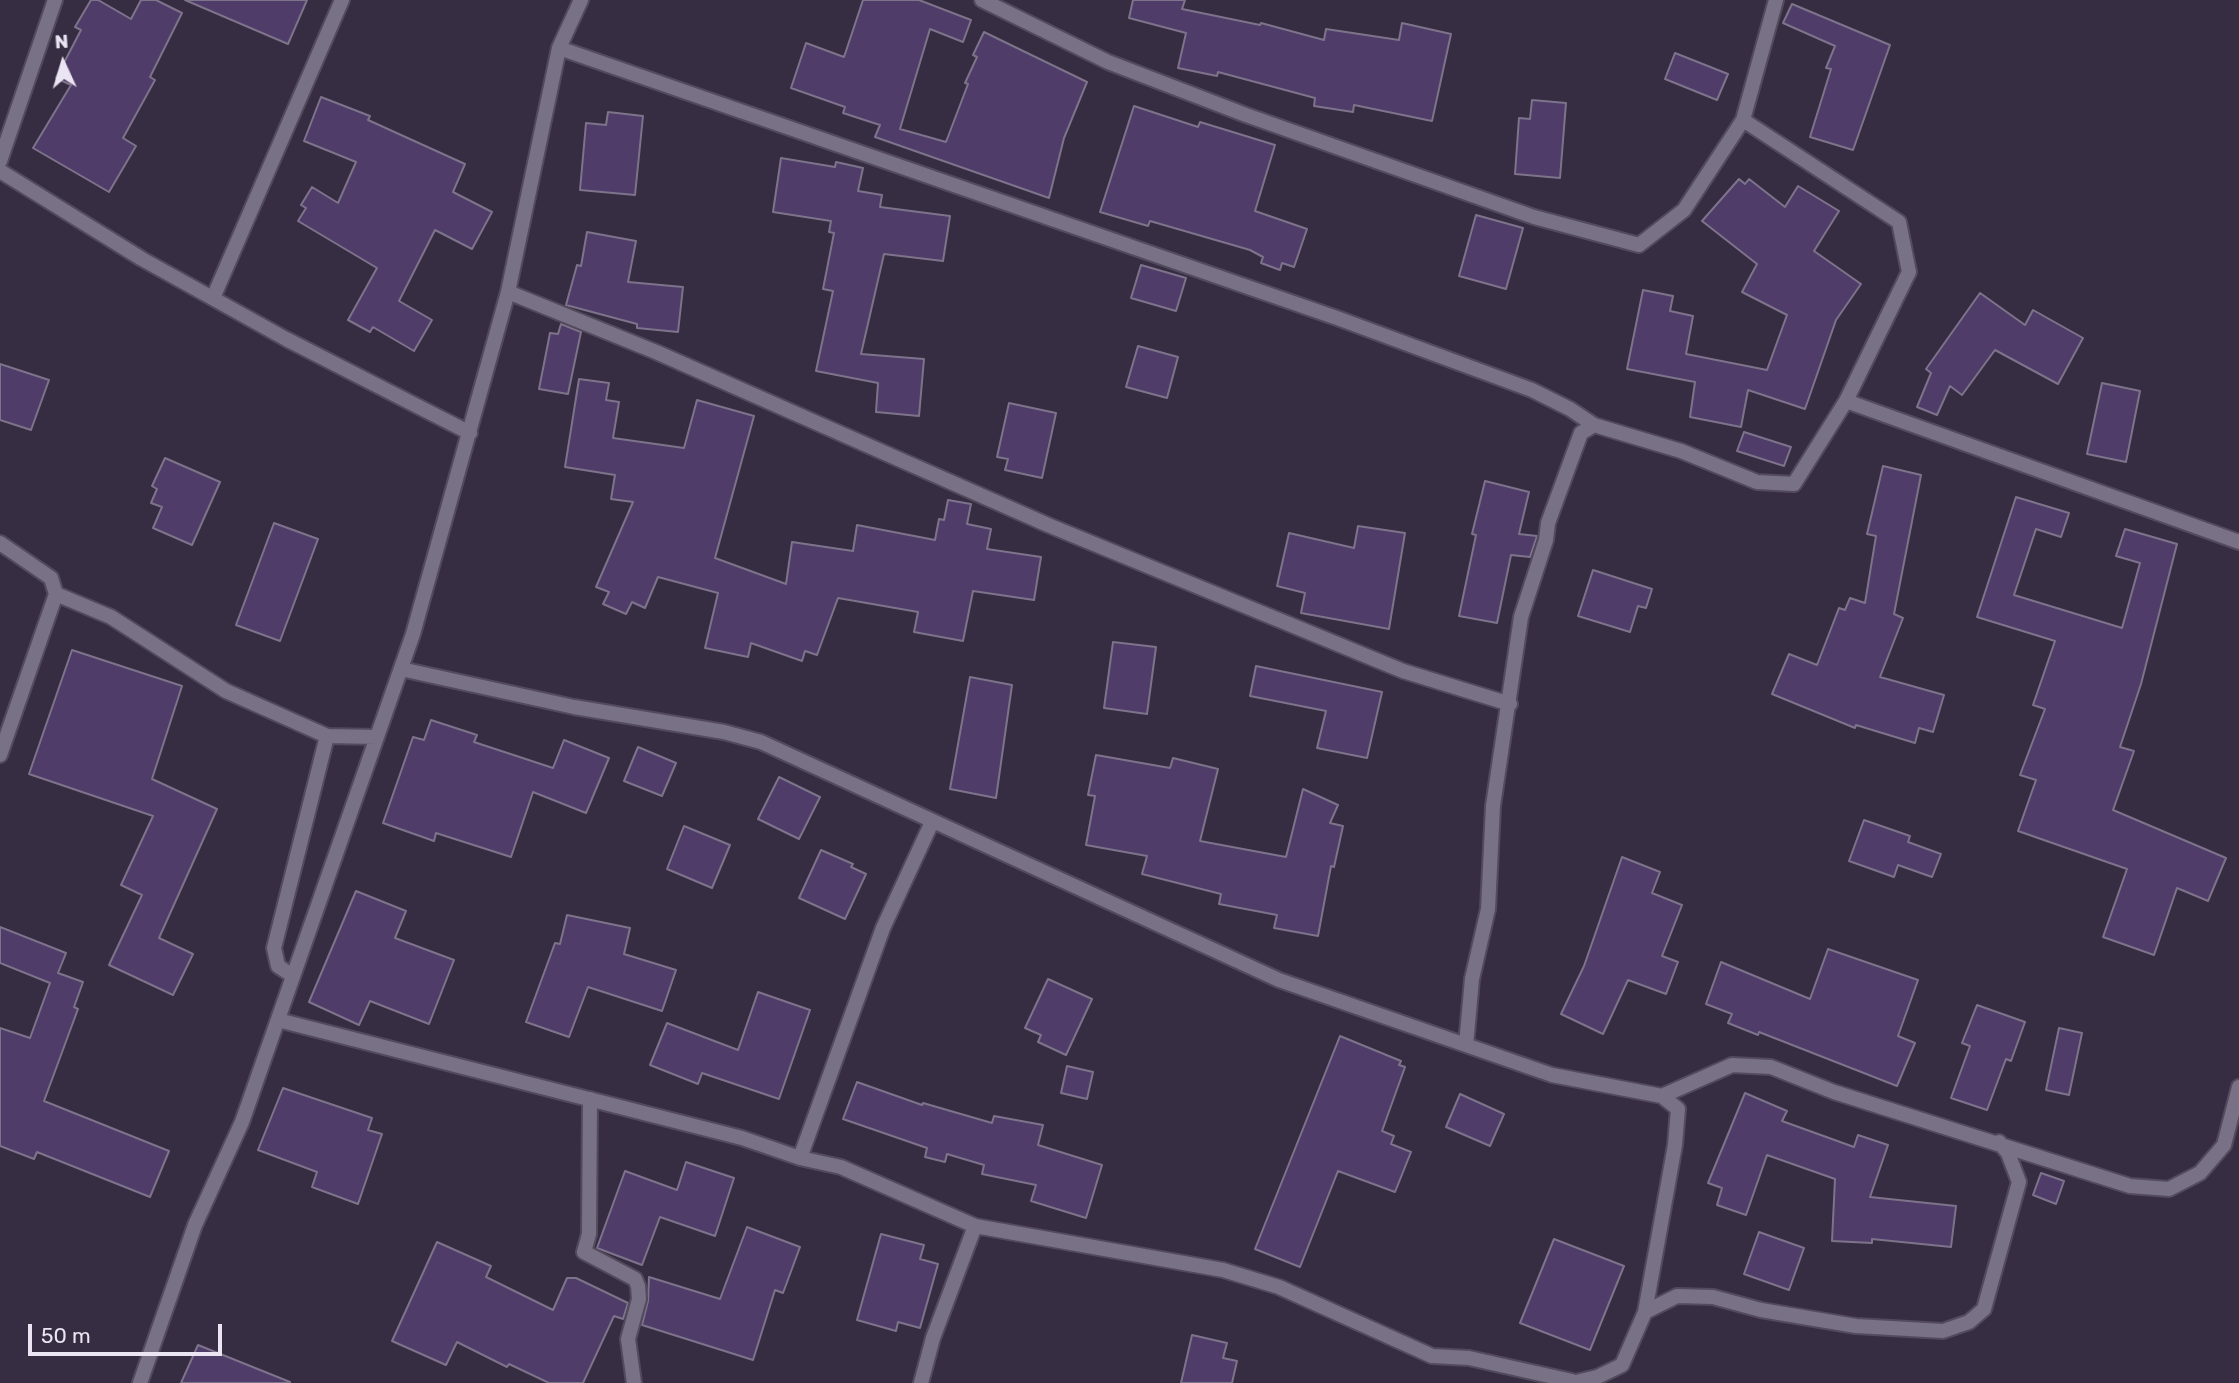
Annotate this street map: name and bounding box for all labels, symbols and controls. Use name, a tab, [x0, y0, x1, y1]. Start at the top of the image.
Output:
north arrow	[28, 28, 98, 98]
text: N	[54, 30, 69, 54]
scale bar	[32, 1310, 226, 1354]
text: 50 m	[41, 1323, 91, 1348]

